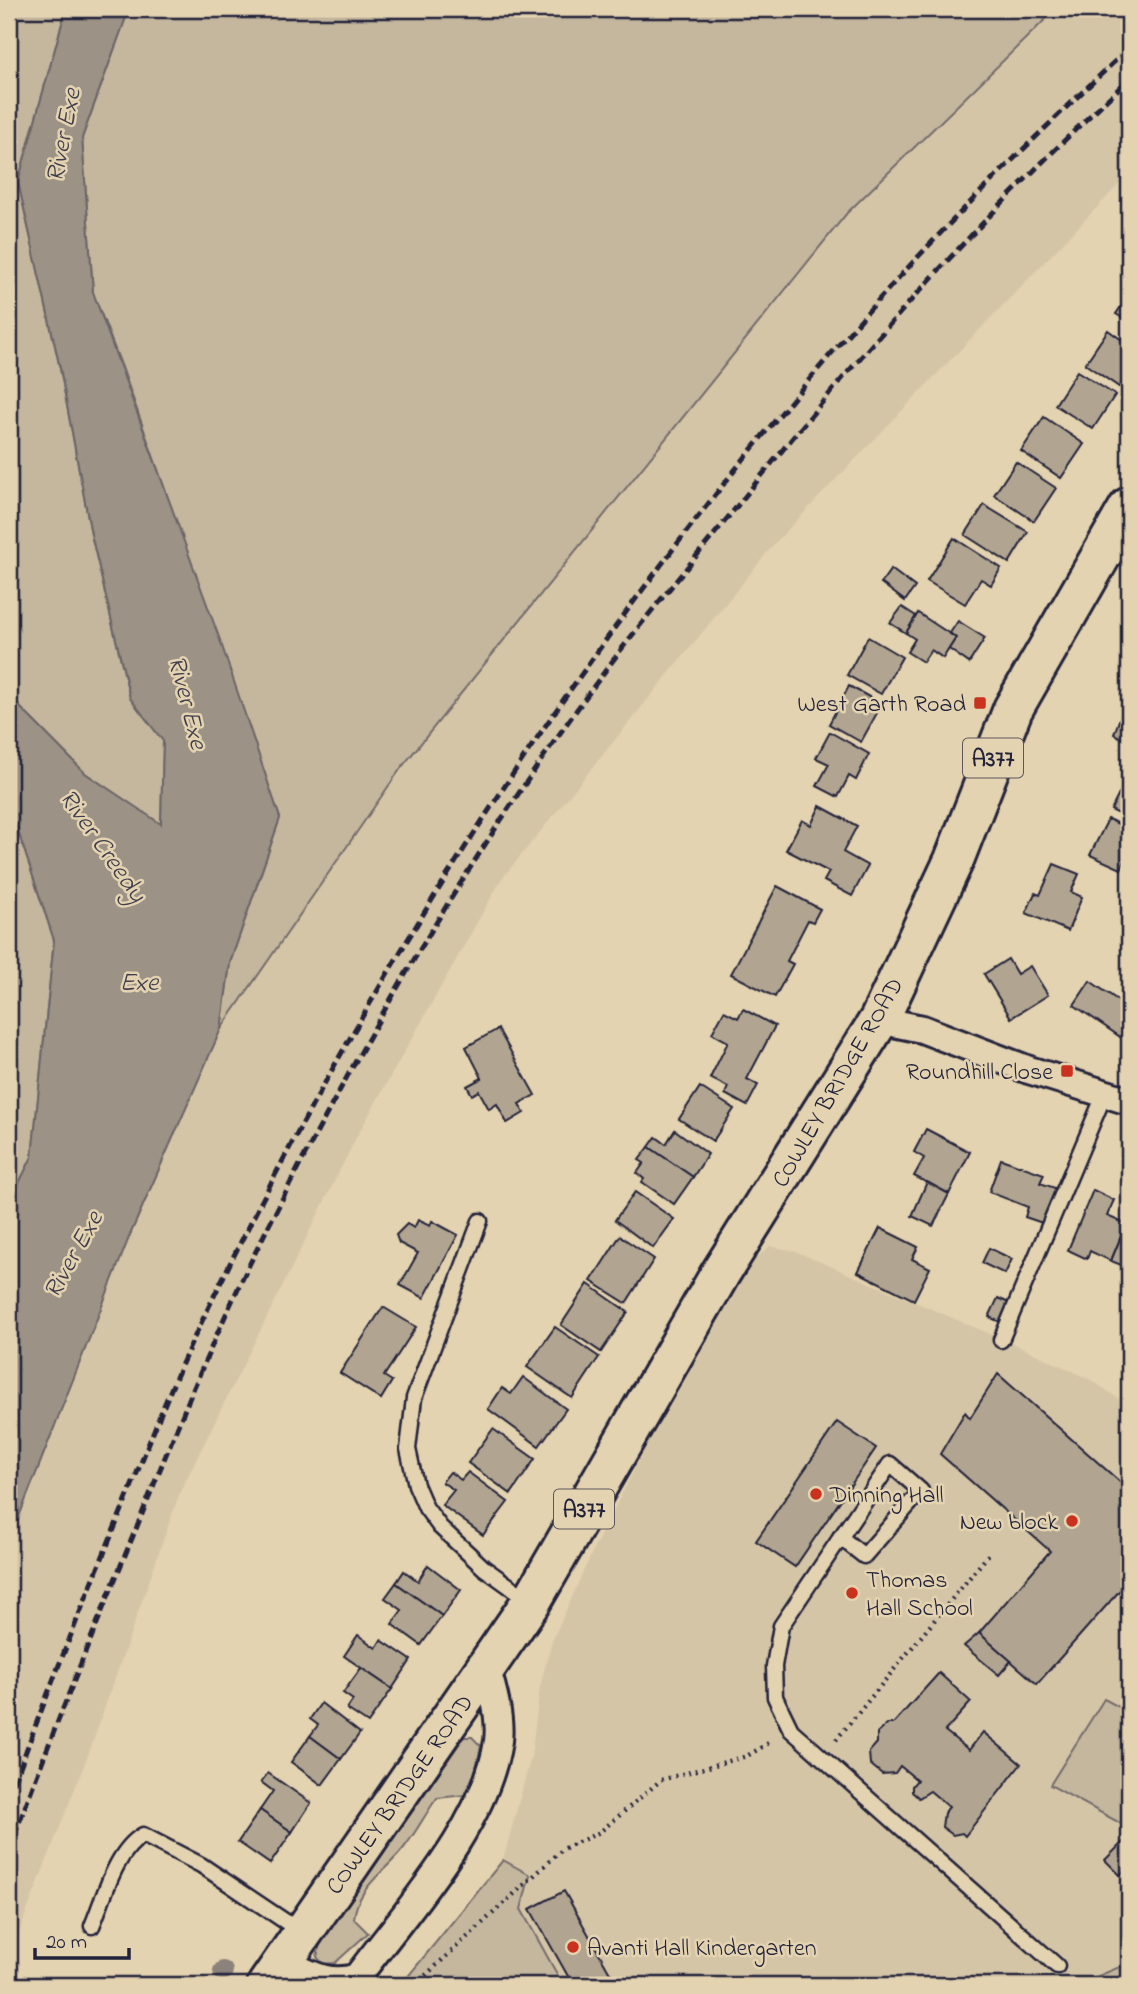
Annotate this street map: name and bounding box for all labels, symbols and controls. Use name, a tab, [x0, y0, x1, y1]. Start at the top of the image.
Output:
water label: River Exe	[37, 84, 93, 186]
water label: River Exe	[156, 652, 216, 755]
place label: West Garth Road	[797, 688, 967, 723]
marker: West Garth Road	[972, 695, 988, 711]
road number: A377	[963, 738, 1023, 778]
water label: River Creedy	[48, 782, 155, 912]
water label: Exe	[119, 965, 160, 1003]
street label: COWLEY BRIDGE ROAD	[765, 972, 914, 1195]
place label: Roundhill Close	[906, 1056, 1053, 1091]
marker: Roundhill Close	[1059, 1063, 1075, 1079]
water label: River Exe	[35, 1203, 115, 1306]
place label: Dinning Hall	[829, 1479, 944, 1514]
marker: Dinning Hall	[808, 1486, 824, 1502]
road number: A377	[554, 1490, 614, 1528]
place label: New block	[960, 1506, 1058, 1541]
marker: New block	[1064, 1513, 1080, 1529]
place label: Thomas Hall School	[866, 1564, 973, 1627]
marker: Thomas Hall School	[844, 1585, 860, 1601]
street label: COWLEY BRIDGE ROAD	[319, 1688, 483, 1903]
scale bar	[35, 1917, 130, 1961]
text: 20 m	[46, 1928, 87, 1958]
place label: Avanti Hall Kindergarten	[587, 1932, 817, 1967]
marker: Avanti Hall Kindergarten	[565, 1939, 581, 1955]

